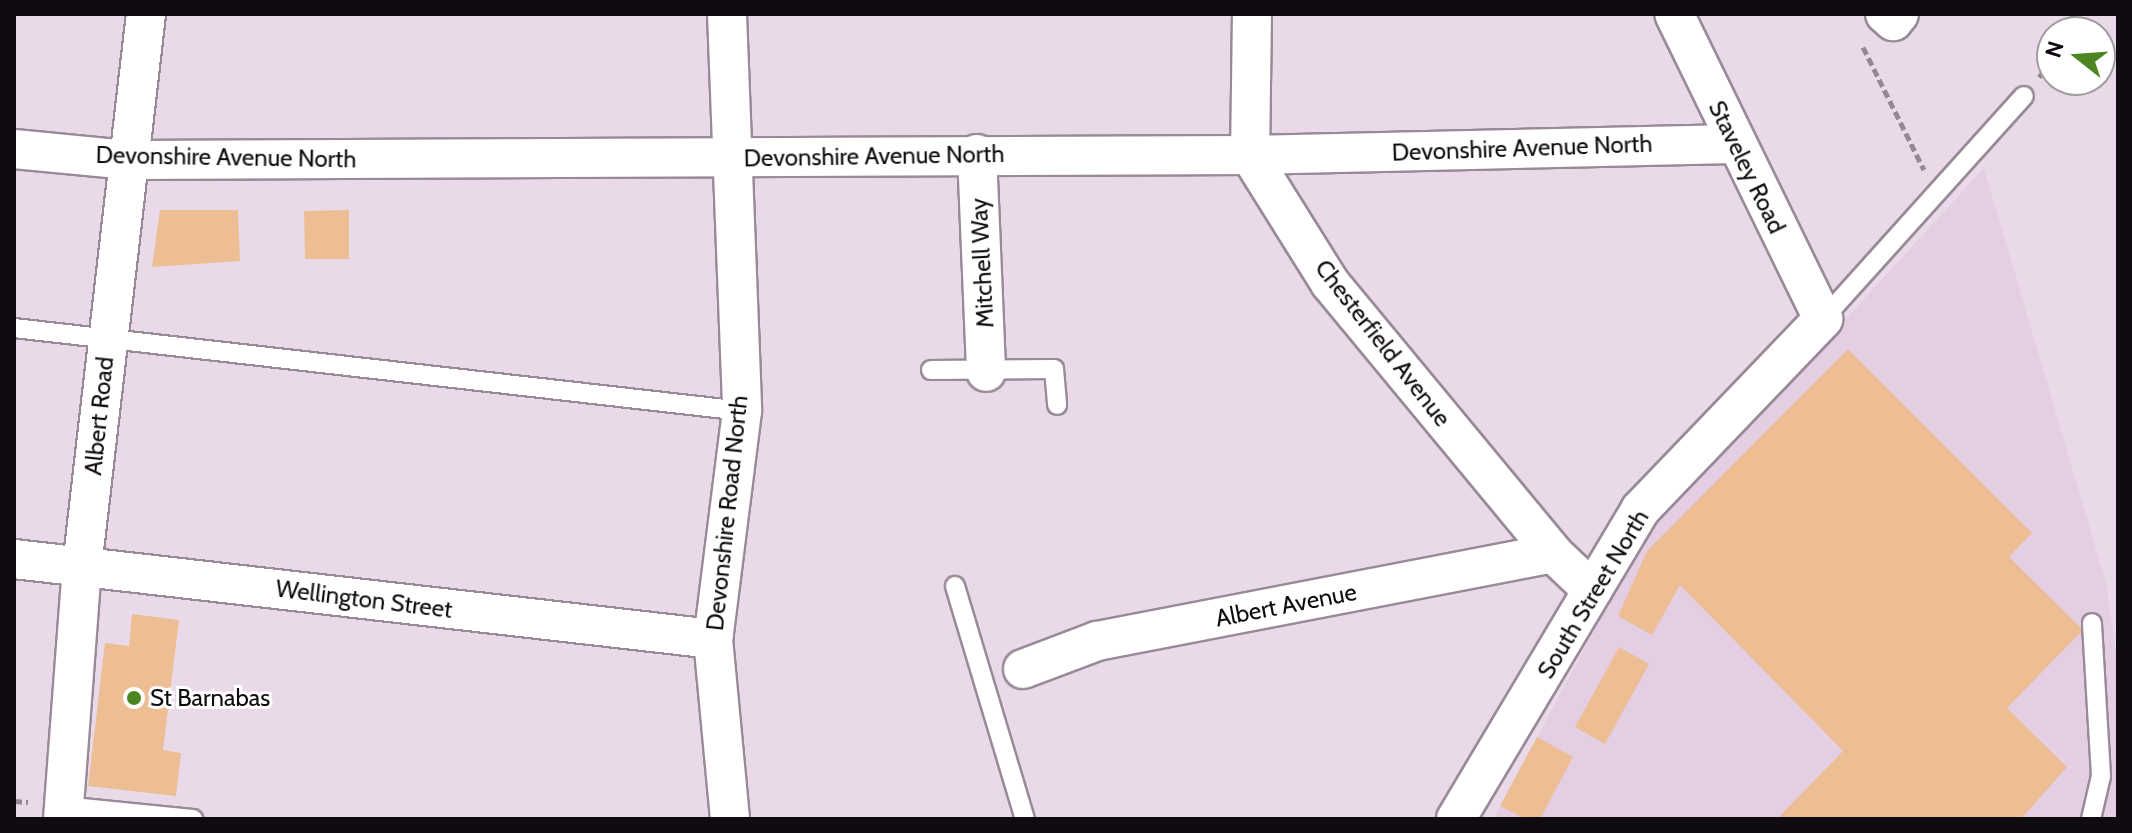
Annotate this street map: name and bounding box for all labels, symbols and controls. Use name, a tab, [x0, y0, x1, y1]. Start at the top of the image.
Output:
north arrow	[2036, 16, 2116, 96]
text: N	[2039, 38, 2070, 61]
street label: Staveley Road	[1702, 96, 1792, 238]
street label: Devonshire Avenue North	[1391, 129, 1653, 167]
street label: Devonshire Avenue North	[743, 139, 1005, 173]
street label: Devonshire Avenue North	[95, 140, 357, 174]
street label: Mitchell Way	[964, 197, 1000, 329]
street label: Chesterfield Avenue	[1309, 254, 1457, 432]
street label: Albert Road	[78, 355, 120, 477]
street label: Devonshire Road North	[700, 394, 754, 632]
street label: South Street North	[1531, 504, 1655, 684]
street label: Wellington Street	[274, 574, 454, 624]
street label: Albert Avenue	[1213, 577, 1359, 633]
place label: St Barnabas	[150, 684, 270, 712]
marker: St Barnabas	[125, 689, 143, 707]

